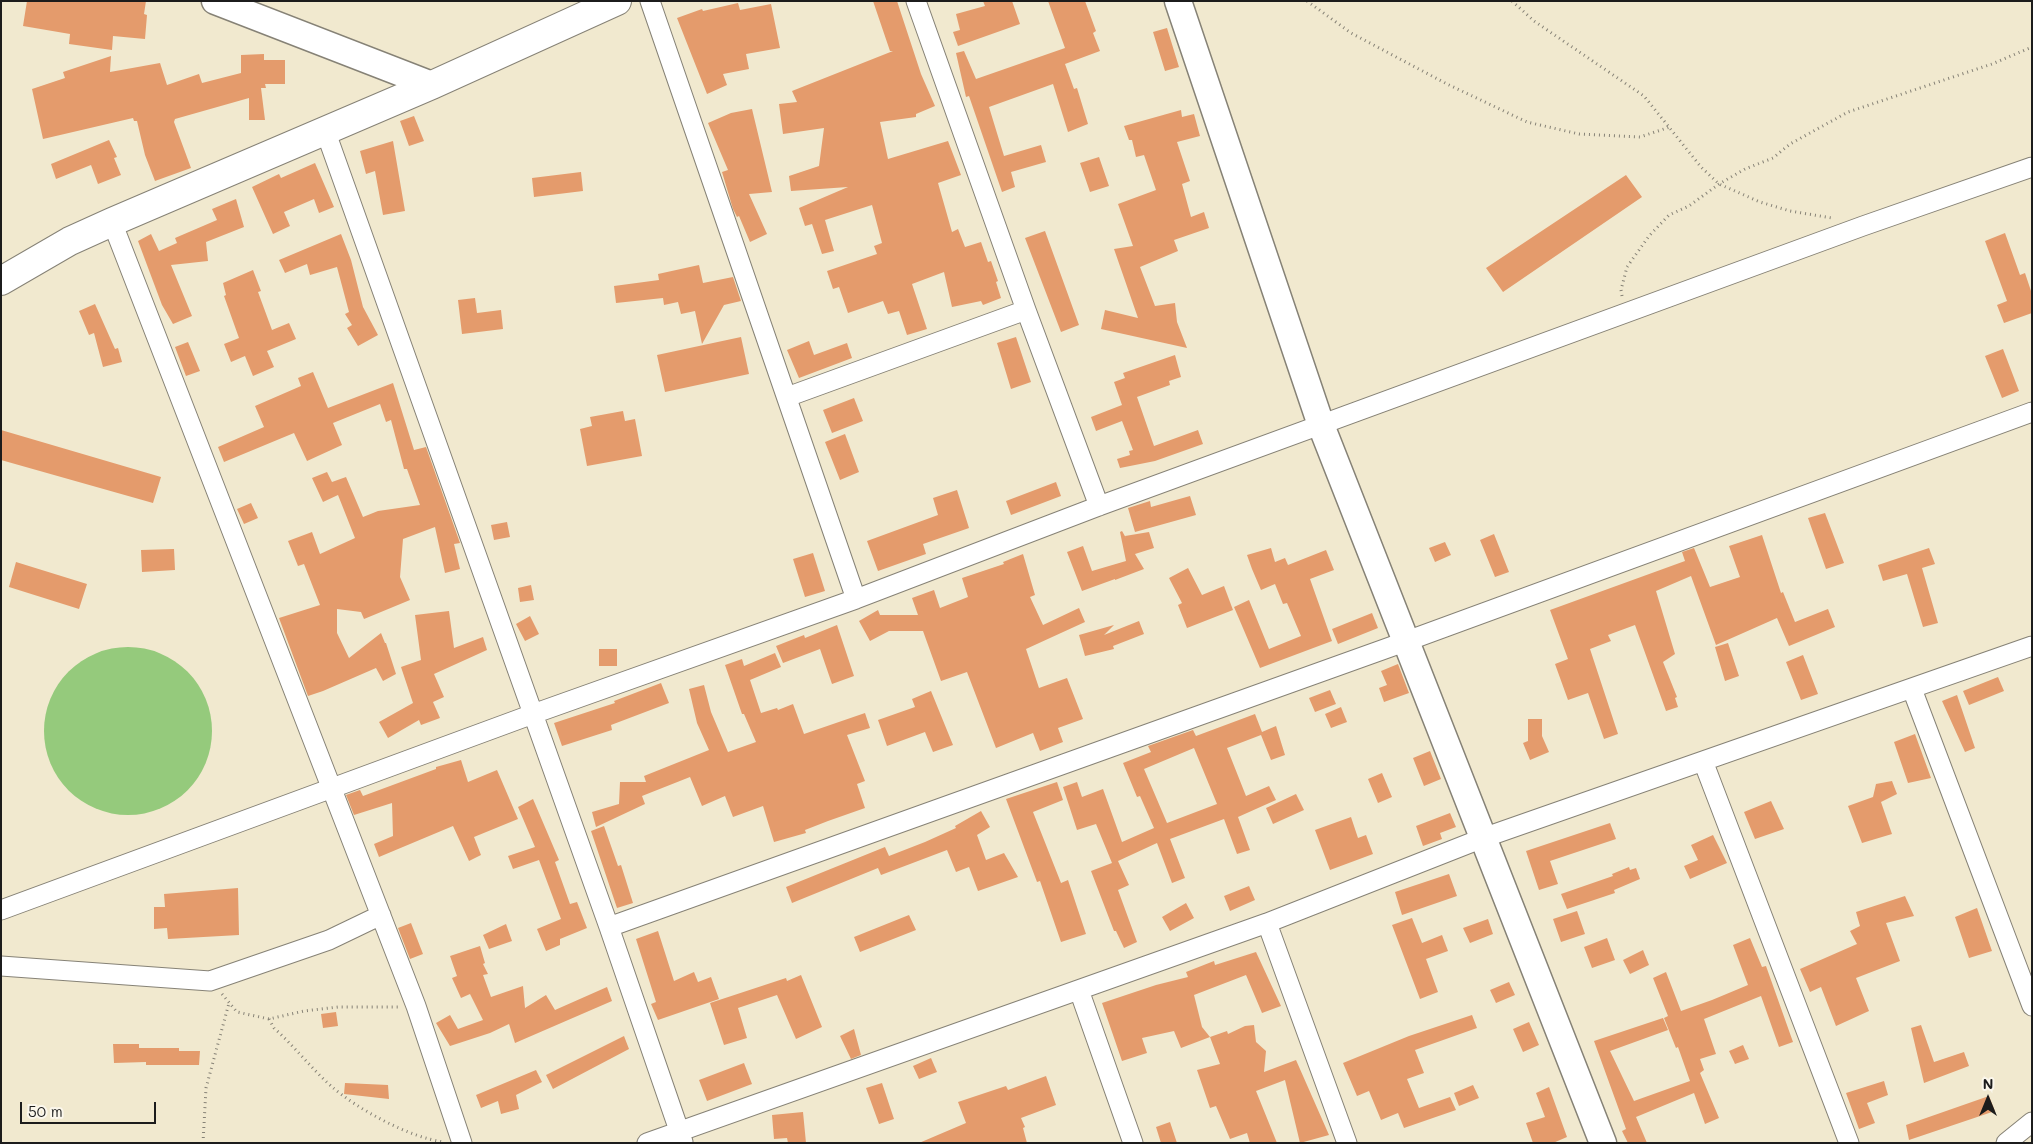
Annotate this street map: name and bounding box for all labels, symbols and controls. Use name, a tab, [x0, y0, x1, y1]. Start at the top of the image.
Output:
north arrow	[1963, 1074, 2013, 1124]
text: N	[1983, 1074, 1993, 1093]
scale bar	[22, 1092, 159, 1124]
text: 50 m	[28, 1101, 63, 1121]

